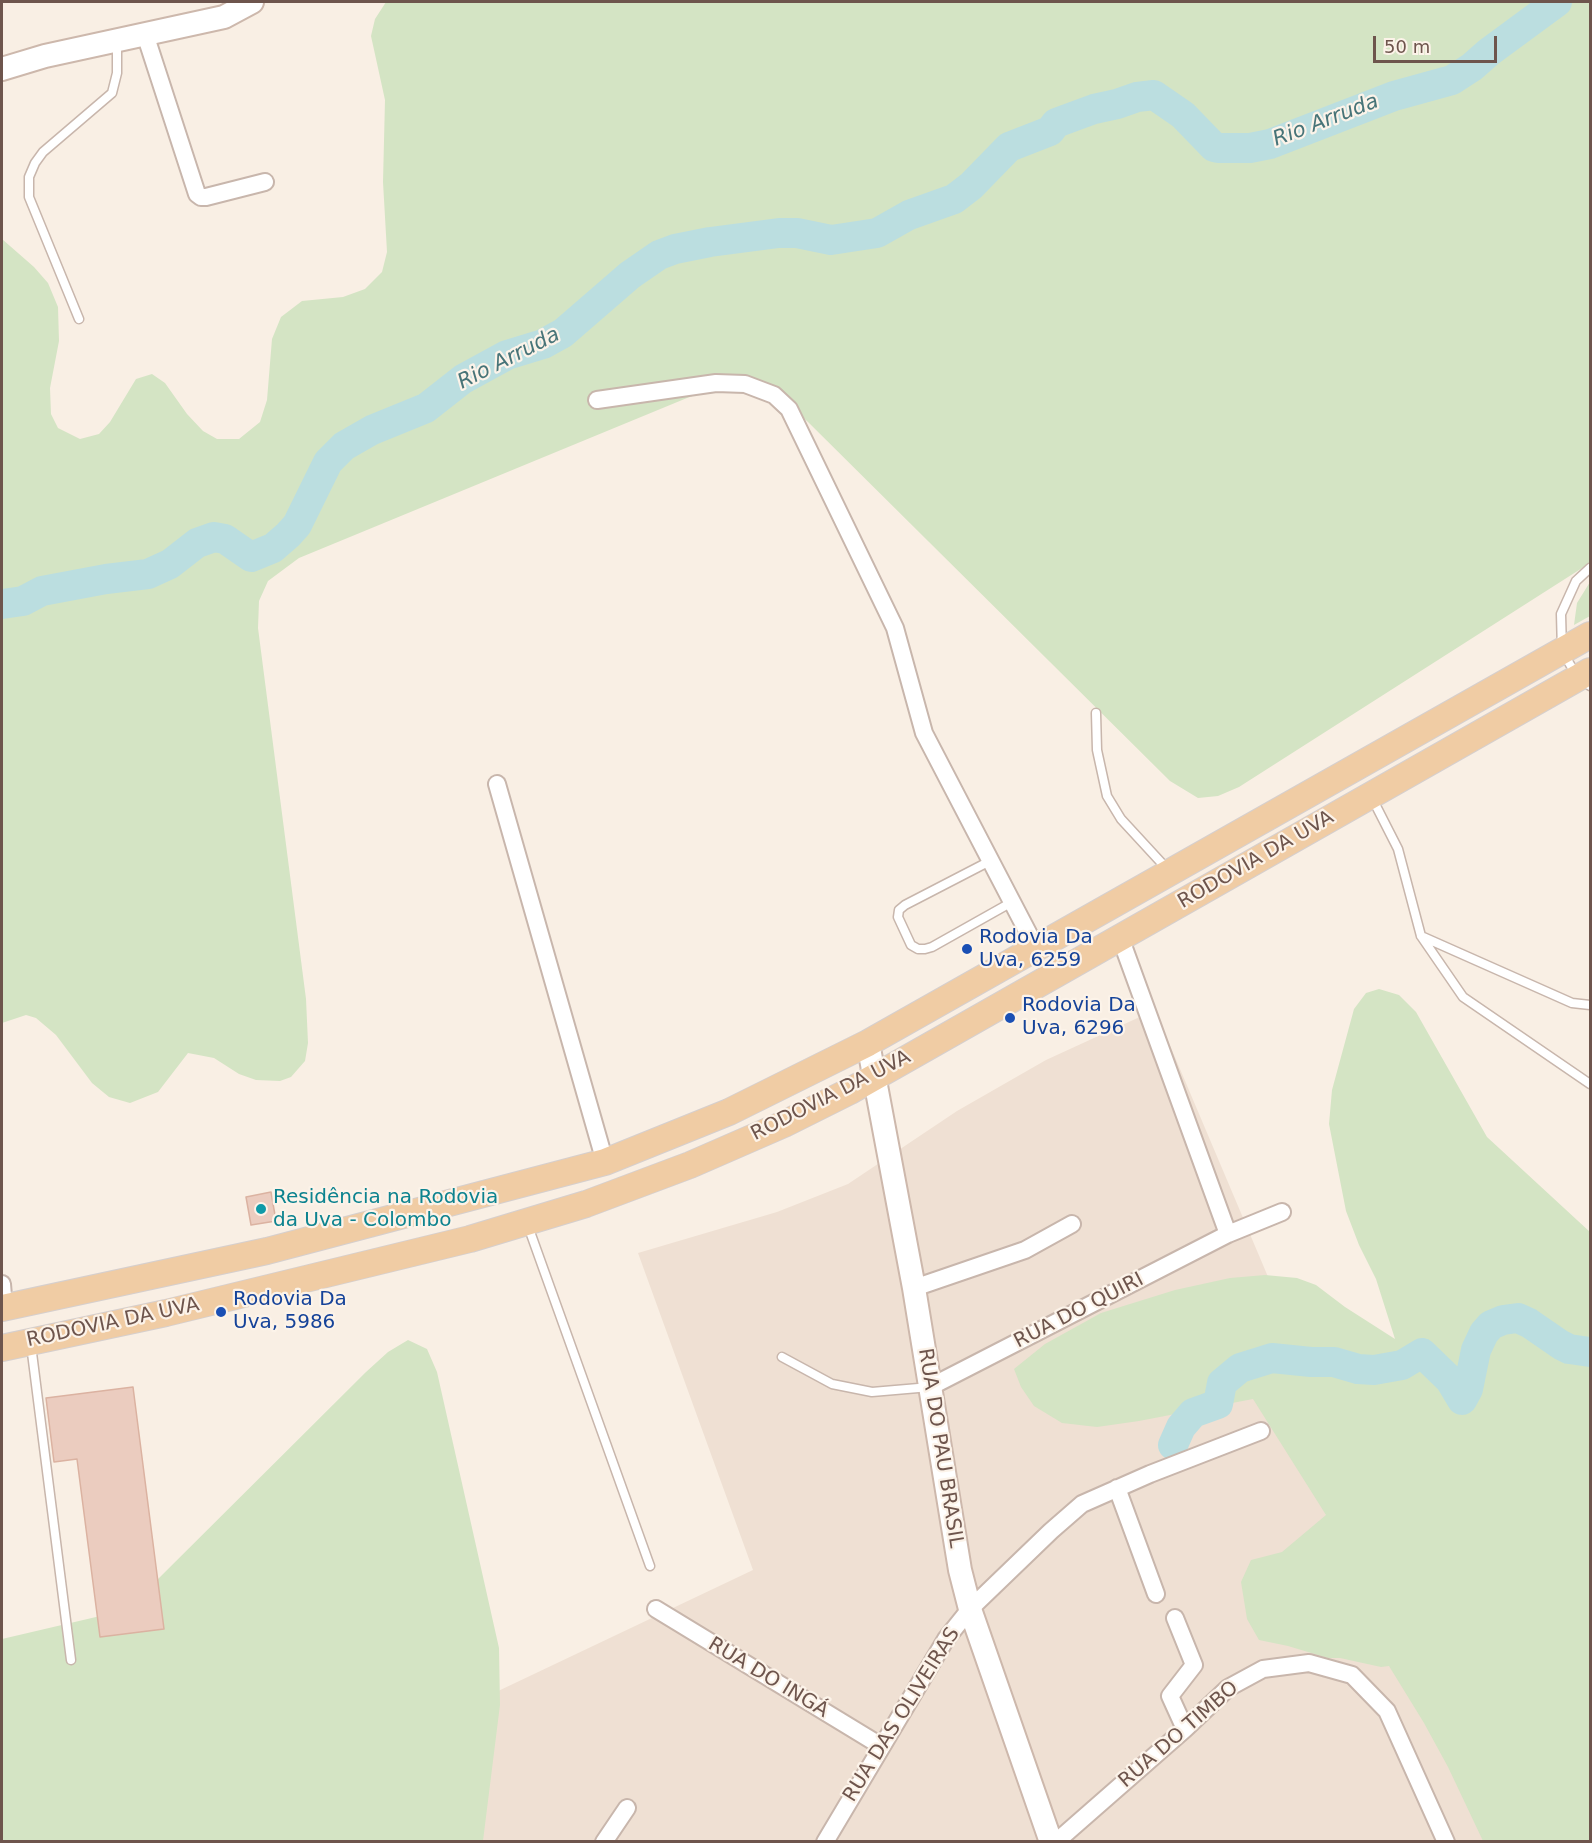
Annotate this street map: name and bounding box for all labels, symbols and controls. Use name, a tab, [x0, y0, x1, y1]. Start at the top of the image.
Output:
scale bar	[1376, 24, 1500, 62]
text: 50 m	[1384, 36, 1430, 57]
water label: Rio Arruda	[1270, 89, 1382, 153]
water label: Rio Arruda	[454, 323, 564, 395]
street label: RODOVIA DA UVA	[1174, 806, 1338, 914]
place label: Rodovia Da Uva, 6259	[979, 926, 1093, 973]
marker: Rodovia Da Uva, 6259	[960, 942, 974, 956]
place label: Rodovia Da Uva, 6296	[1022, 994, 1136, 1041]
marker: Rodovia Da Uva, 6296	[1003, 1011, 1017, 1025]
street label: RODOVIA DA UVA	[747, 1045, 915, 1147]
place label: Residência na Rodovia da Uva - Colombo	[273, 1186, 498, 1233]
marker: Residência na Rodovia da Uva - Colombo	[254, 1202, 268, 1216]
street label: RUA DO QUIRI	[1010, 1268, 1148, 1354]
place label: Rodovia Da Uva, 5986	[233, 1288, 347, 1335]
street label: RODOVIA DA UVA	[24, 1293, 202, 1353]
marker: Rodovia Da Uva, 5986	[214, 1305, 228, 1319]
street label: RUA DO PAU BRASIL	[912, 1346, 968, 1550]
street label: RUA DAS OLIVEIRAS	[839, 1623, 965, 1807]
street label: RUA DO INGÁ	[703, 1633, 833, 1723]
street label: RUA DO TIMBO	[1114, 1677, 1244, 1793]

